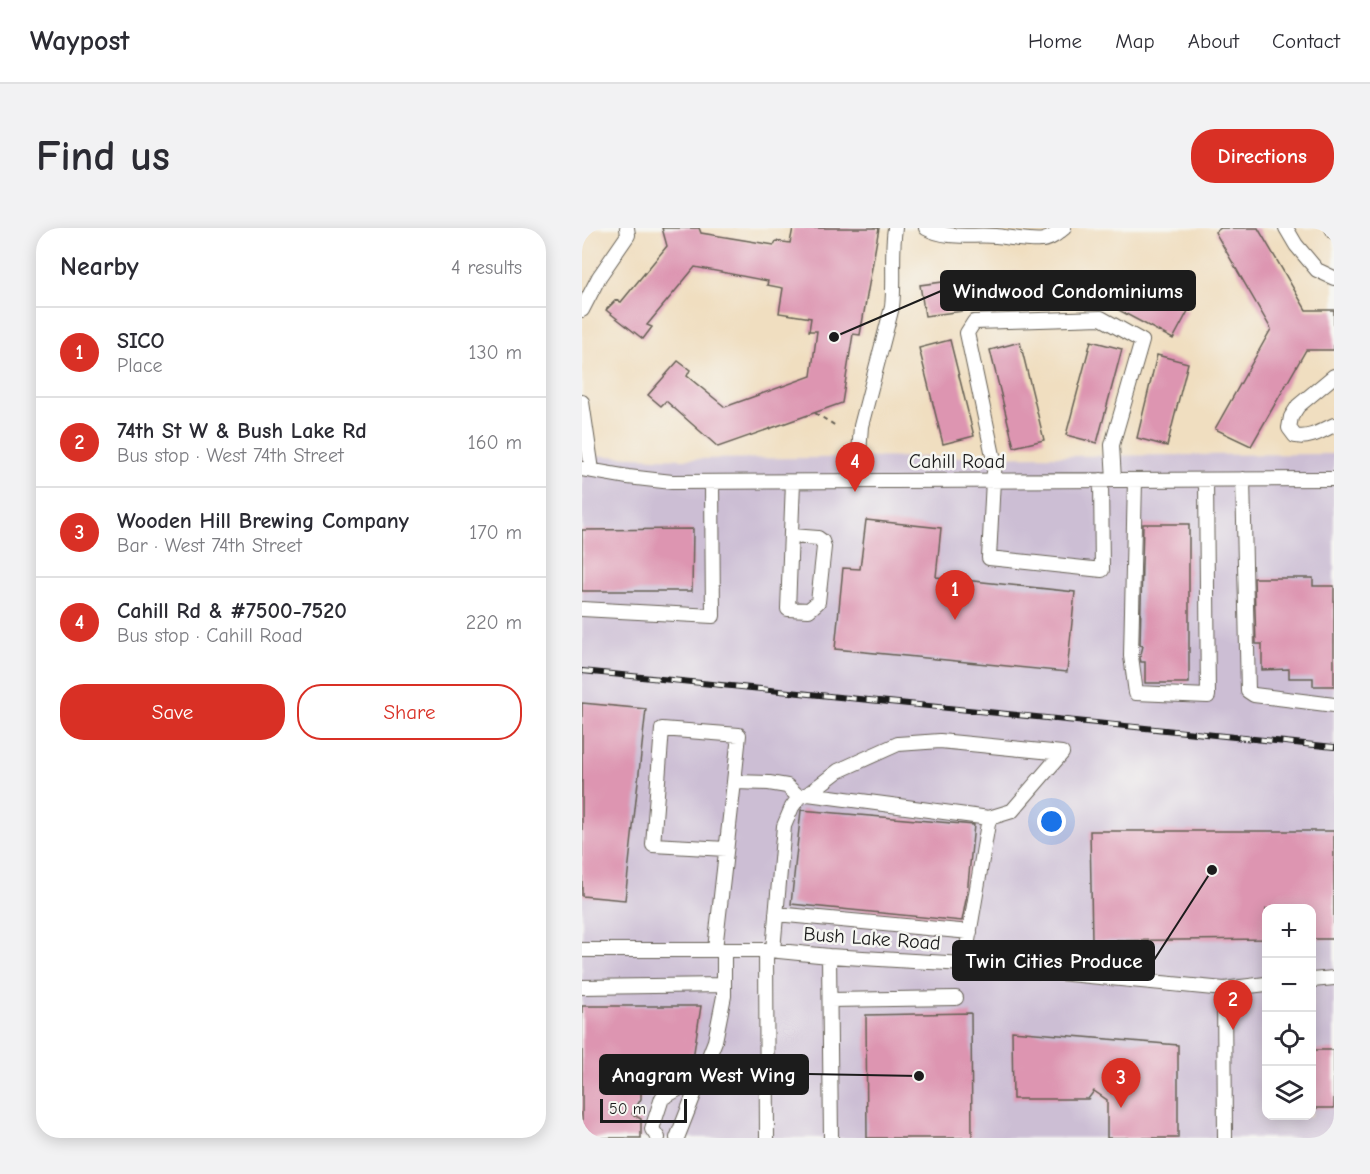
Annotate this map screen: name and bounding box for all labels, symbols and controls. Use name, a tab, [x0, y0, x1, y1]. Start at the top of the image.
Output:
text: Waypost	[30, 25, 130, 57]
text: Home	[1028, 29, 1082, 53]
text: Map	[1115, 29, 1155, 53]
text: About	[1188, 29, 1239, 53]
text: Contact	[1272, 29, 1340, 53]
button: Directions	[1191, 129, 1334, 183]
text: Find us	[36, 132, 170, 181]
text: Nearby	[60, 252, 139, 282]
text: 4 results	[451, 256, 522, 279]
callout: Windwood Condominiums	[941, 271, 1195, 310]
text: Windwood Condominiums	[953, 279, 1183, 303]
text: SICO	[117, 328, 165, 354]
text: 1	[76, 341, 83, 364]
text: 130 m	[469, 341, 522, 364]
text: Place	[117, 354, 163, 377]
text: 74th St W & Bush Lake Rd	[117, 418, 367, 444]
text: 2	[75, 431, 84, 454]
text: 160 m	[468, 431, 522, 454]
pin: 4	[836, 442, 874, 492]
text: Bus stop · West 74th Street	[117, 444, 344, 467]
street label: Cahill Road	[909, 450, 1005, 473]
text: Wooden Hill Brewing Company	[117, 508, 409, 534]
text: 3	[75, 521, 84, 544]
text: 170 m	[469, 521, 522, 544]
text: Bar · West 74th Street	[117, 534, 302, 557]
pin: 1	[936, 570, 974, 620]
text: Cahill Rd & #7500-7520	[117, 598, 347, 624]
text: 4	[75, 611, 84, 634]
text: 220 m	[466, 611, 522, 634]
text: Bus stop · Cahill Road	[117, 624, 303, 647]
button: Save	[60, 684, 285, 740]
button: Share	[297, 684, 522, 740]
your location	[1037, 807, 1066, 836]
map controls	[1262, 904, 1316, 1120]
button: +	[1262, 904, 1316, 958]
street label: Bush Lake Road	[803, 922, 941, 955]
callout: Twin Cities Produce	[953, 941, 1154, 980]
text: Twin Cities Produce	[965, 949, 1143, 973]
button: −	[1262, 958, 1316, 1012]
pin: 2	[1214, 980, 1252, 1030]
button: locate	[1262, 1012, 1316, 1066]
callout: Anagram West Wing	[600, 1055, 808, 1094]
pin: 3	[1102, 1058, 1140, 1108]
text: Anagram West Wing	[612, 1063, 796, 1087]
button: layers	[1262, 1066, 1316, 1120]
scale bar	[600, 1096, 687, 1124]
text: 50 m	[609, 1100, 646, 1118]

